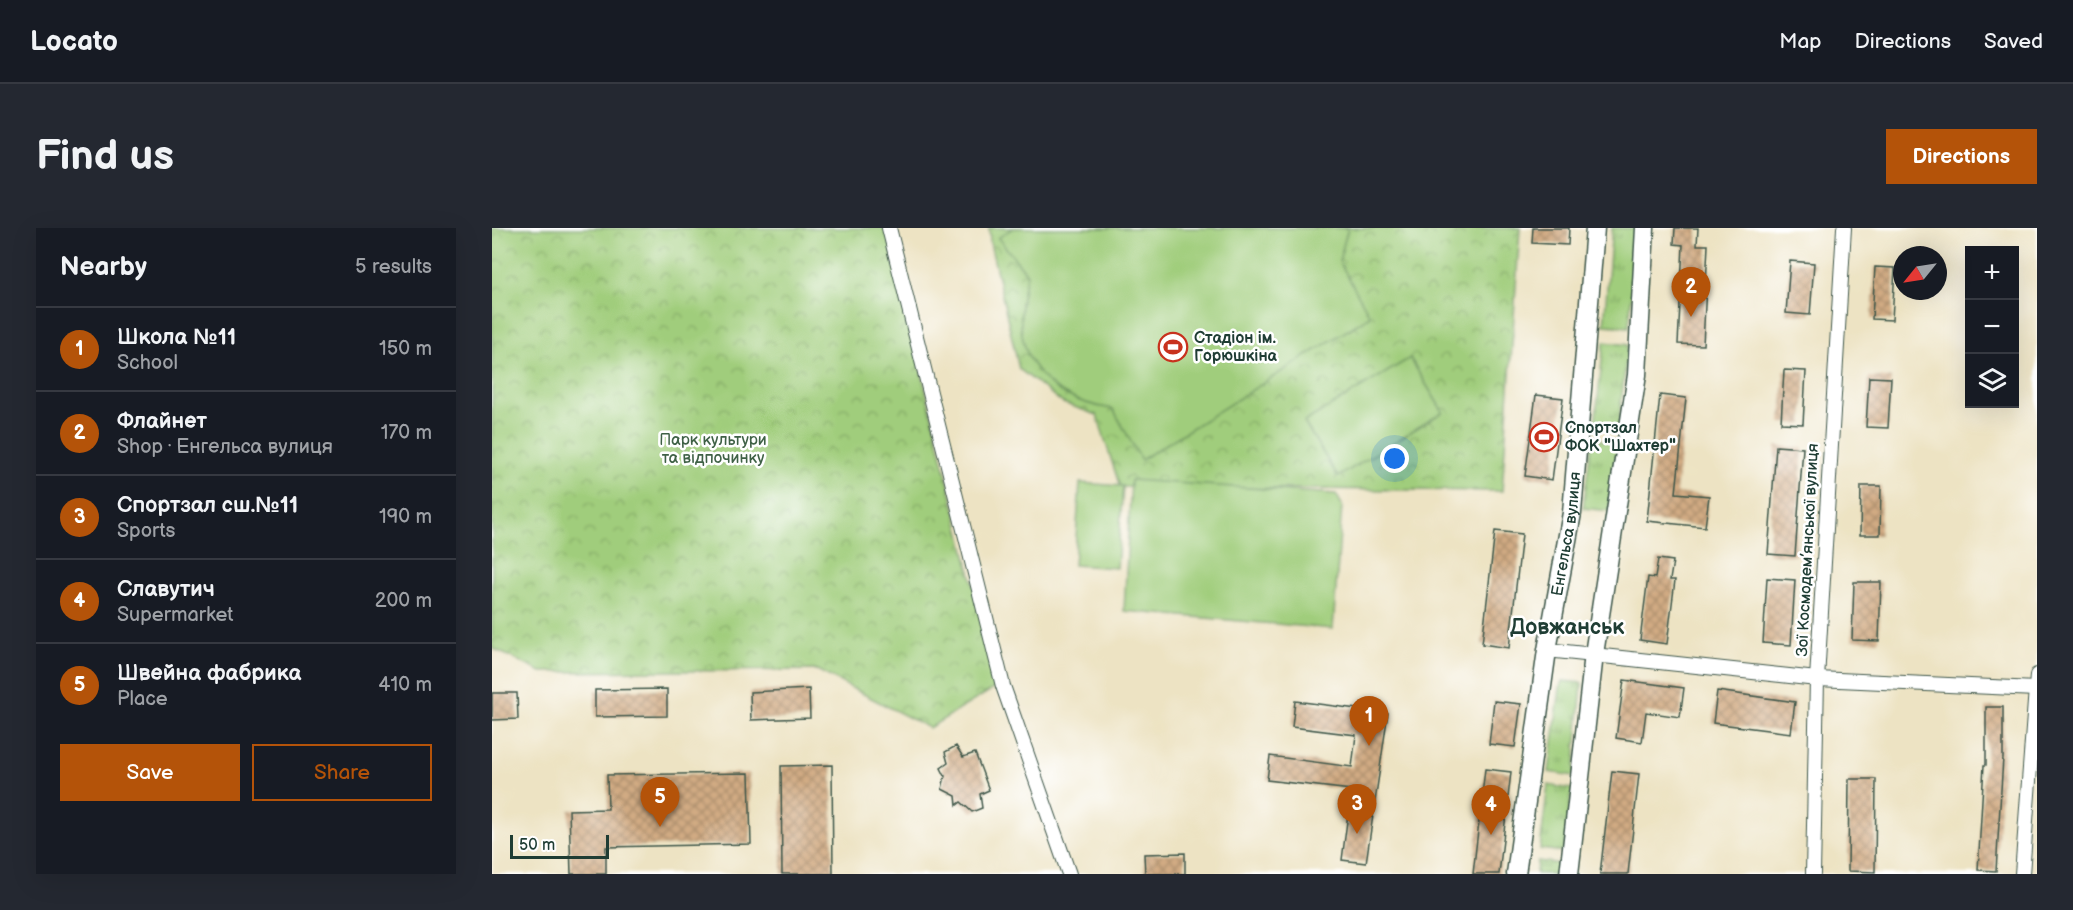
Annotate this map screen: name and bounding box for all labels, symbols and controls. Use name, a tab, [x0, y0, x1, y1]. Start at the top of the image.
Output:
text: Locato	[30, 25, 118, 58]
text: Map	[1779, 29, 1822, 54]
text: Directions	[1855, 29, 1951, 54]
text: Saved	[1984, 29, 2043, 54]
button: Directions	[1886, 129, 2037, 184]
text: Find us	[36, 131, 174, 182]
north arrow	[1893, 246, 1947, 300]
map controls	[1965, 246, 2019, 408]
button: +	[1965, 246, 2019, 300]
text: Nearby	[60, 252, 147, 283]
text: 5 results	[355, 255, 432, 279]
pin: 2	[1672, 268, 1710, 317]
button: −	[1965, 300, 2019, 354]
text: Школа №11	[117, 324, 236, 351]
place label: Стадіон ім. Горюшкіна	[1194, 329, 1278, 366]
sports icon: Стадіон ім. Горюшкіна	[1157, 331, 1189, 363]
text: 1	[75, 337, 84, 361]
text: 150 m	[379, 337, 432, 361]
text: School	[117, 351, 178, 375]
button: layers	[1965, 354, 2019, 408]
text: Флайнет	[117, 408, 207, 435]
place label: Спортзал ФОК "Шахтер"	[1565, 419, 1676, 456]
text: 2	[74, 421, 85, 445]
text: 170 m	[381, 421, 432, 445]
sports icon: Спортзал ФОК "Шахтер"	[1528, 421, 1560, 453]
park label: Парк культури та відпочинку	[659, 431, 767, 468]
text: Shop · Енгельса вулиця	[117, 435, 333, 459]
street label: Зої Космодем’янської вулиця	[1793, 443, 1823, 657]
your location	[1380, 444, 1409, 473]
street label: Енгельса вулиця	[1548, 471, 1585, 597]
text: Спортзал сш.№11	[117, 492, 298, 519]
text: 3	[74, 505, 85, 529]
text: 190 m	[379, 505, 432, 529]
text: Sports	[117, 519, 175, 543]
text: Славутич	[117, 576, 215, 603]
text: 4	[74, 589, 85, 613]
text: 200 m	[375, 589, 432, 613]
text: Supermarket	[117, 603, 233, 627]
district label: Довжанськ	[1510, 614, 1624, 641]
text: Швейна фабрика	[117, 660, 301, 687]
text: 5	[74, 673, 85, 697]
text: 410 m	[378, 673, 432, 697]
text: Place	[117, 687, 168, 711]
pin: 1	[1350, 696, 1388, 746]
button: Save	[60, 744, 240, 801]
button: Share	[252, 744, 432, 801]
pin: 5	[640, 778, 680, 827]
pin: 3	[1338, 784, 1376, 834]
pin: 4	[1472, 786, 1510, 835]
scale bar	[510, 832, 609, 860]
text: 50 m	[519, 836, 555, 855]

